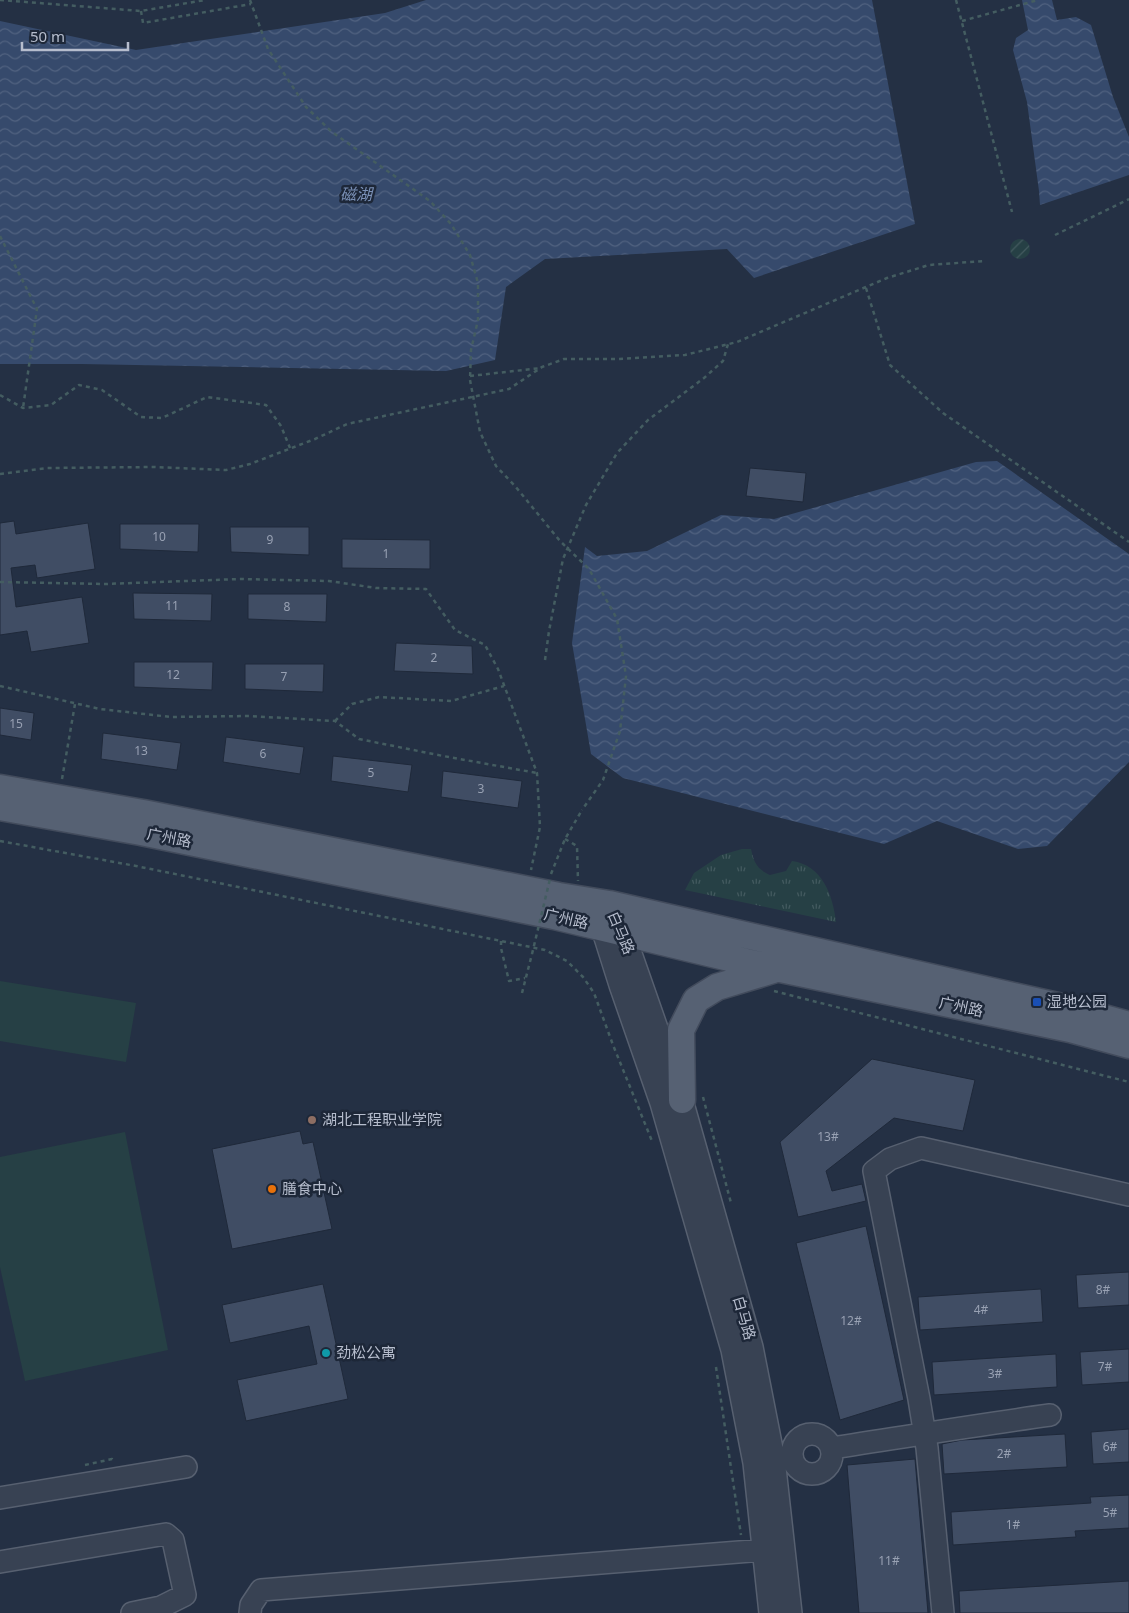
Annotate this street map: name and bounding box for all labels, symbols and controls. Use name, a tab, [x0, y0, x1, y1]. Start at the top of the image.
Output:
scale bar	[22, 20, 129, 52]
text: 50 m	[30, 26, 65, 46]
water label: 磁湖	[340, 183, 375, 205]
house number: 10	[152, 528, 166, 545]
house number: 9	[267, 531, 274, 548]
house number: 1	[383, 545, 389, 562]
house number: 11	[165, 597, 179, 614]
house number: 8	[284, 598, 291, 615]
house number: 2	[431, 649, 438, 666]
house number: 12	[166, 666, 180, 683]
house number: 7	[281, 668, 288, 685]
house number: 15	[9, 715, 23, 732]
house number: 13	[134, 742, 148, 759]
house number: 6	[260, 745, 267, 762]
house number: 5	[368, 764, 375, 781]
house number: 3	[478, 780, 485, 797]
street label: 广州路	[145, 823, 193, 851]
street label: 广州路	[542, 903, 590, 933]
street label: 白马路	[604, 908, 640, 957]
place label: 湿地公园	[1047, 991, 1107, 1011]
street label: 广州路	[937, 992, 985, 1020]
marker: 湿地公园	[1031, 996, 1043, 1008]
place label: 湖北工程职业学院	[322, 1109, 442, 1129]
marker: 湖北工程职业学院	[306, 1114, 318, 1126]
house number: 13#	[817, 1128, 839, 1145]
place label: 膳食中心	[282, 1178, 342, 1198]
marker: 膳食中心	[266, 1183, 278, 1195]
house number: 8#	[1096, 1281, 1111, 1298]
street label: 白马路	[729, 1293, 761, 1342]
house number: 4#	[974, 1301, 989, 1318]
house number: 12#	[840, 1312, 862, 1329]
place label: 劲松公寓	[336, 1342, 396, 1362]
marker: 劲松公寓	[320, 1347, 332, 1359]
house number: 7#	[1098, 1358, 1113, 1375]
house number: 3#	[988, 1365, 1003, 1382]
house number: 6#	[1103, 1438, 1118, 1455]
house number: 2#	[997, 1445, 1012, 1462]
house number: 5#	[1103, 1504, 1118, 1521]
house number: 1#	[1006, 1516, 1021, 1533]
house number: 11#	[878, 1552, 900, 1569]

